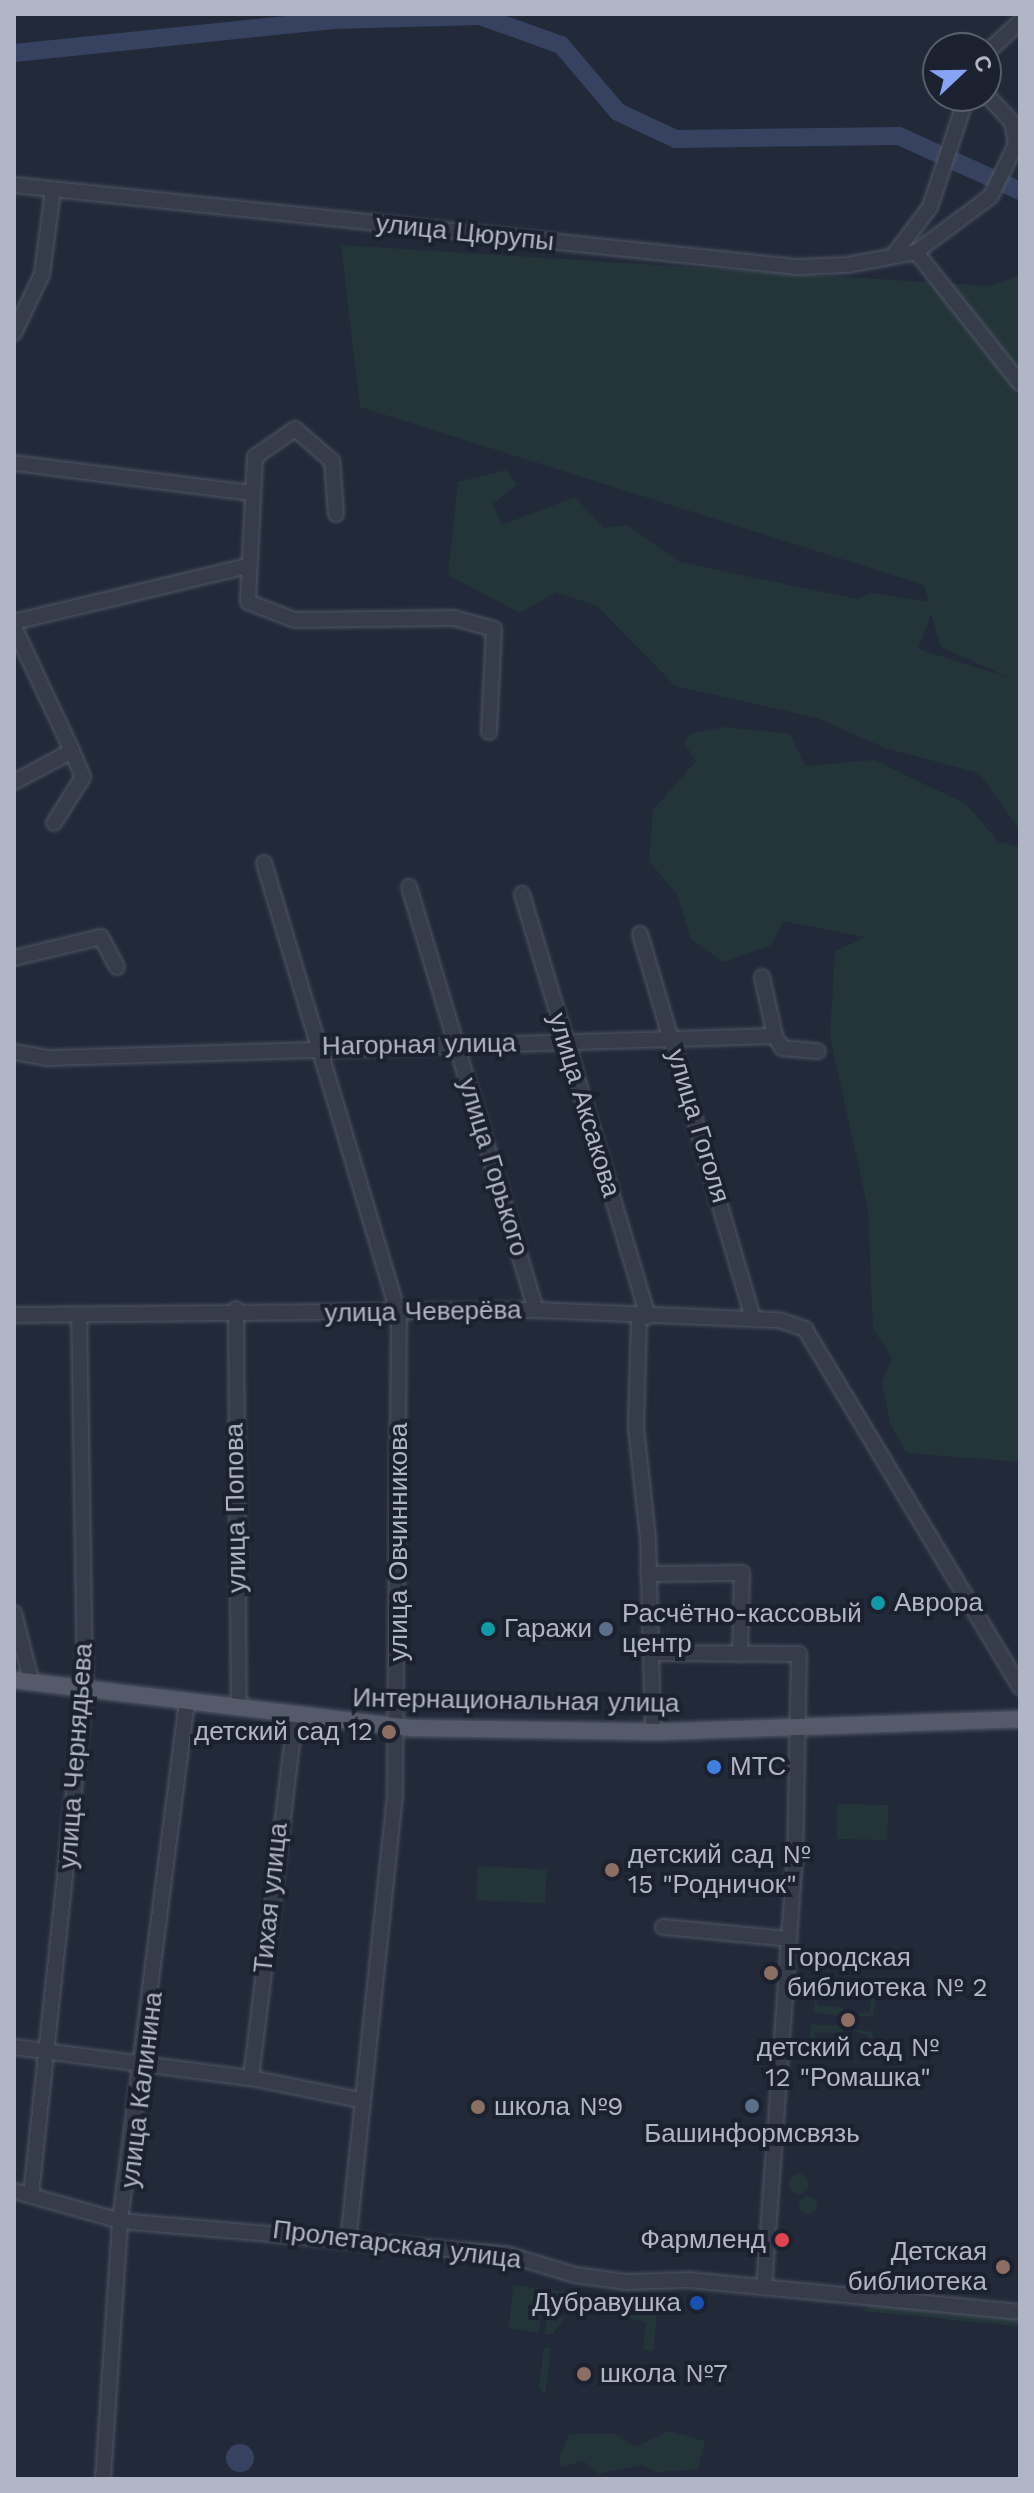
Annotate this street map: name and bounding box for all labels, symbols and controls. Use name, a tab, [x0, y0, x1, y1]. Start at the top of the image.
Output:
north arrow	[922, 32, 1002, 112]
text: С	[968, 52, 997, 76]
street label: улица Цюрупы	[374, 208, 556, 258]
street label: улица Аксакова	[541, 1009, 627, 1201]
street label: Нагорная улица	[322, 1028, 516, 1062]
street label: улица Гоголя	[660, 1045, 736, 1207]
street label: улица Горького	[451, 1074, 535, 1260]
street label: улица Чеверёва	[324, 1295, 522, 1329]
street label: улица Попова	[219, 1423, 253, 1593]
street label: улица Овчинникова	[383, 1423, 415, 1661]
place label: Аврора	[894, 1587, 983, 1619]
marker: Аврора	[869, 1594, 887, 1612]
place label: Расчётно-кассовый центр	[622, 1598, 862, 1660]
place label: Гаражи	[504, 1613, 592, 1645]
marker: Гаражи	[479, 1620, 497, 1638]
marker: Расчётно-кассовый центр	[597, 1620, 615, 1638]
street label: улица Чернядьева	[53, 1642, 99, 1870]
street label: Интернациональная улица	[352, 1683, 680, 1719]
place label: детский сад 12	[194, 1716, 373, 1748]
marker: детский сад 12	[380, 1723, 398, 1741]
place label: МТС	[730, 1751, 786, 1783]
marker: МТС	[705, 1758, 723, 1776]
street label: Тихая улица	[248, 1821, 294, 1975]
place label: детский сад № 15 "Родничок"	[628, 1839, 811, 1900]
marker: детский сад № 15 "Родничок"	[603, 1861, 621, 1879]
place label: Городская библиотека № 2	[787, 1942, 988, 2004]
marker: Городская библиотека № 2	[762, 1964, 780, 1982]
street label: улица Калинина	[114, 1990, 170, 2190]
marker: детский сад № 12 "Ромашка"	[839, 2011, 857, 2029]
place label: детский сад № 12 "Ромашка"	[757, 2032, 939, 2094]
place label: школа №9	[494, 2091, 623, 2123]
marker: Башинформсвязь	[743, 2097, 761, 2115]
marker: школа №9	[469, 2098, 487, 2116]
place label: Башинформсвязь	[644, 2118, 860, 2150]
street label: Пролетарская улица	[271, 2214, 523, 2276]
place label: Фармленд	[640, 2224, 766, 2256]
marker: Фармленд	[773, 2231, 791, 2249]
place label: Детская библиотека	[848, 2236, 987, 2298]
marker: Детская библиотека	[994, 2258, 1012, 2276]
place label: Дубравушка	[532, 2287, 681, 2319]
marker: Дубравушка	[688, 2294, 706, 2312]
place label: школа №7	[600, 2358, 728, 2390]
marker: школа №7	[575, 2365, 593, 2383]

